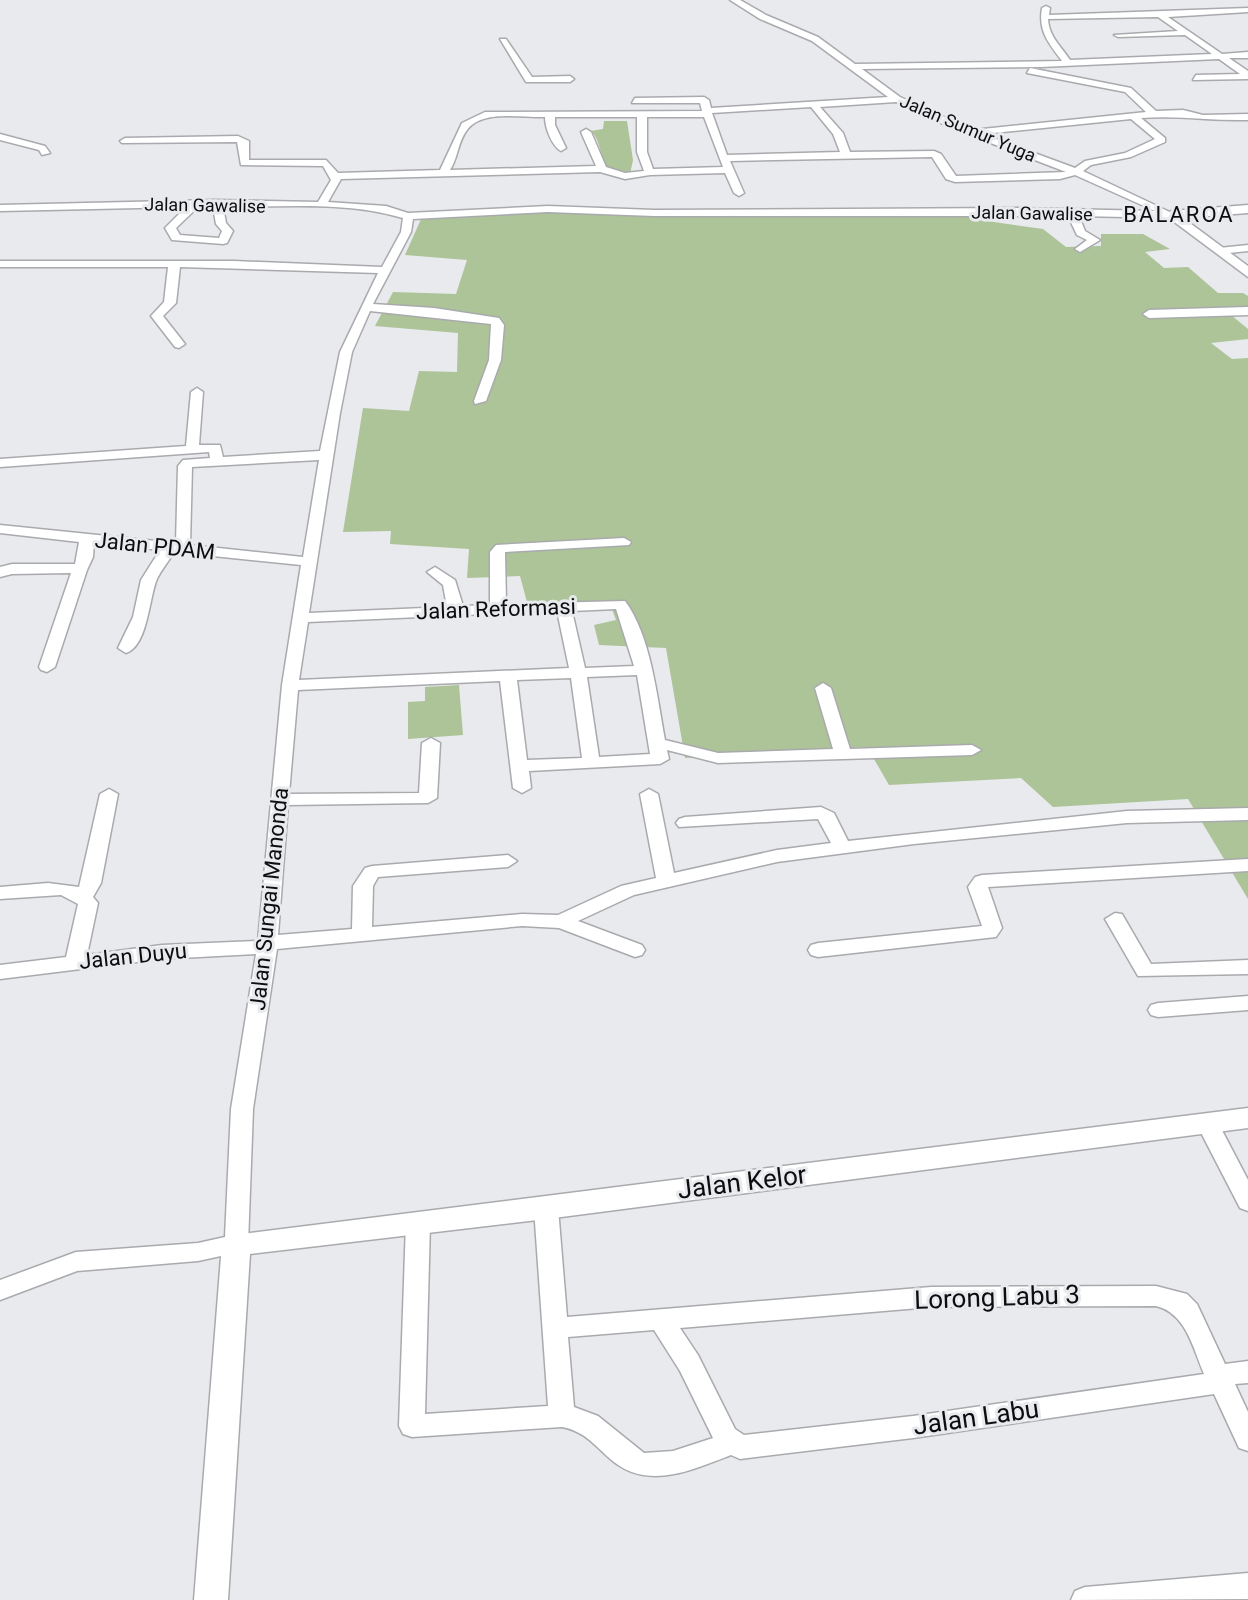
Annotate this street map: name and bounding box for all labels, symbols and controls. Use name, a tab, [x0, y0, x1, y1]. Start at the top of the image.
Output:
street label: Jalan Sumur Yuga	[897, 90, 1039, 166]
street label: Jalan Gawalise	[144, 193, 266, 217]
street label: Jalan Gawalise	[971, 201, 1093, 225]
district label: BALAROA	[1123, 202, 1235, 227]
street label: Jalan PDAM	[94, 527, 216, 565]
street label: Jalan Reformasi	[416, 594, 576, 624]
street label: Jalan Sungai Manonda	[245, 786, 293, 1012]
street label: Jalan Duyu	[78, 938, 188, 974]
street label: Jalan Kelor	[676, 1159, 808, 1205]
street label: Lorong Labu 3	[914, 1279, 1080, 1315]
street label: Jalan Labu	[911, 1393, 1041, 1441]

